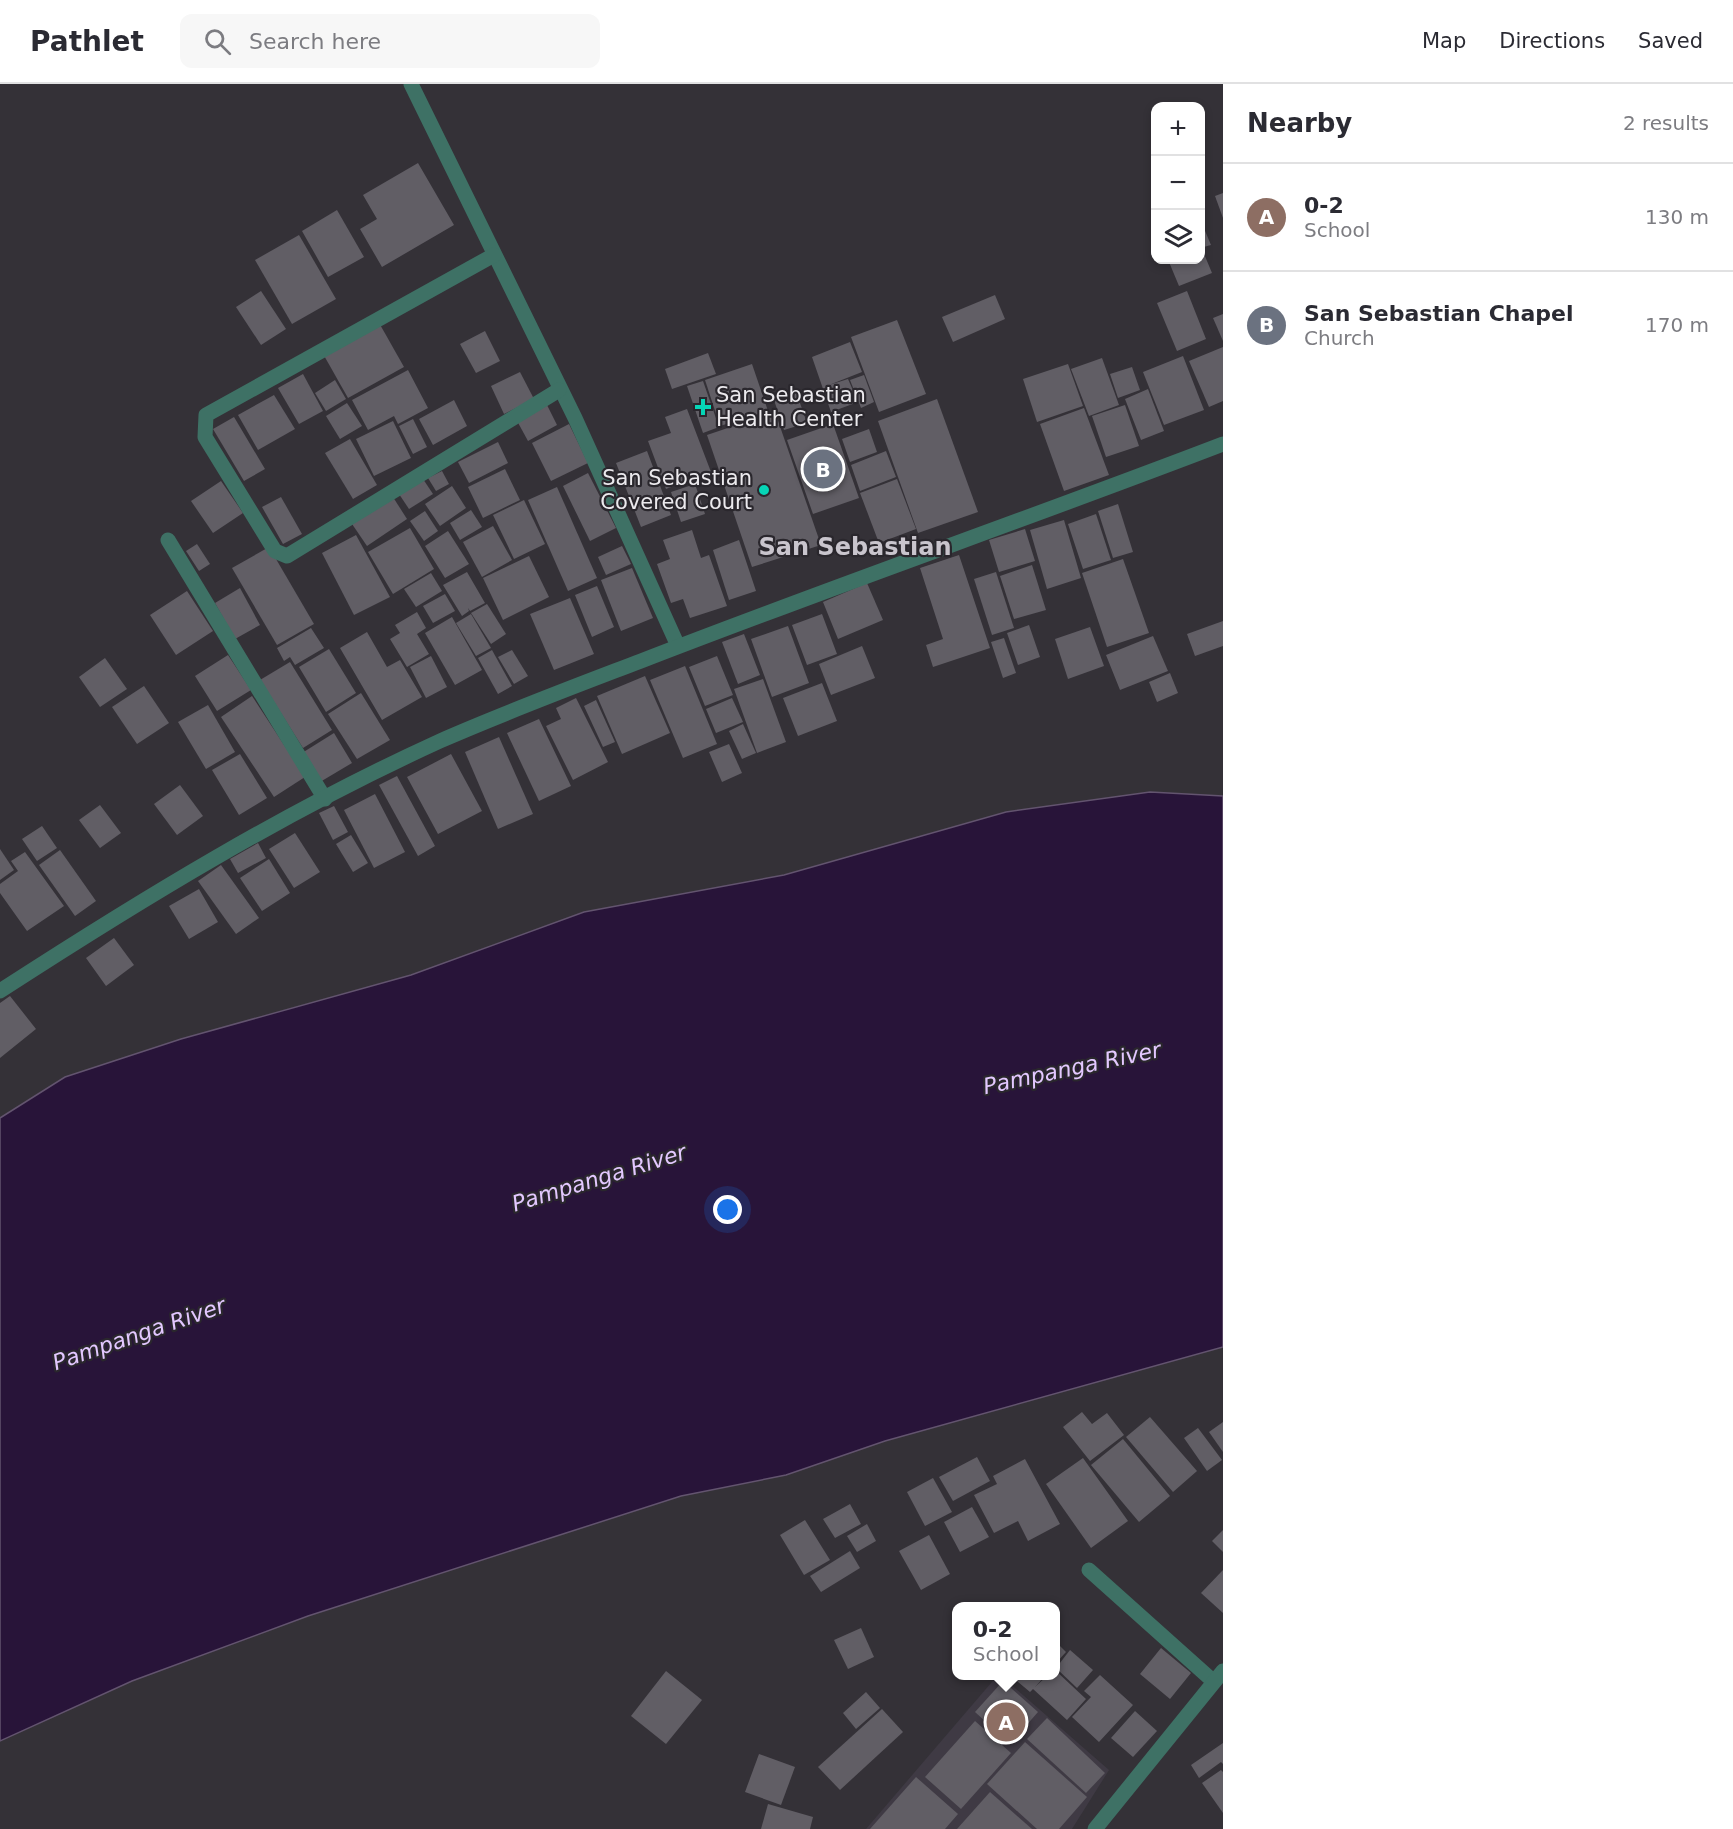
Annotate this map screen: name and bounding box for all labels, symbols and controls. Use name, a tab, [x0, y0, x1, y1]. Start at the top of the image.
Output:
search box	[180, 14, 600, 68]
text: Pathlet	[30, 25, 144, 58]
icon: search	[201, 25, 234, 58]
text: Search here	[249, 29, 381, 54]
text: Map	[1422, 29, 1466, 53]
text: Directions	[1499, 29, 1605, 53]
text: Saved	[1638, 29, 1703, 53]
map controls	[1151, 102, 1205, 264]
button: +	[1151, 102, 1205, 156]
text: Nearby	[1247, 108, 1352, 138]
text: 2 results	[1623, 111, 1709, 135]
button: −	[1151, 156, 1205, 210]
text: 0-2	[1304, 193, 1344, 218]
text: A	[1259, 205, 1274, 229]
text: 130 m	[1645, 205, 1709, 229]
button: layers	[1151, 210, 1205, 264]
text: School	[1304, 218, 1370, 242]
text: San Sebastian Chapel	[1304, 301, 1574, 326]
text: B	[1259, 313, 1274, 337]
text: 170 m	[1645, 313, 1709, 337]
text: Church	[1304, 326, 1375, 350]
place label: San Sebastian Health Center	[716, 383, 866, 431]
marker: San Sebastian Health Center	[694, 398, 712, 416]
pin: B	[804, 446, 842, 492]
place label: San Sebastian Covered Court	[600, 466, 752, 514]
marker: San Sebastian Covered Court	[757, 483, 771, 497]
district label: San Sebastian	[758, 533, 952, 561]
water label: Pampanga River	[981, 1037, 1165, 1099]
water label: Pampanga River	[509, 1139, 691, 1216]
your location	[713, 1195, 742, 1224]
water label: Pampanga River	[49, 1292, 230, 1375]
popup	[952, 1602, 1060, 1680]
text: 0-2	[973, 1617, 1013, 1642]
text: School	[973, 1642, 1039, 1666]
pin: A	[986, 1700, 1026, 1744]

